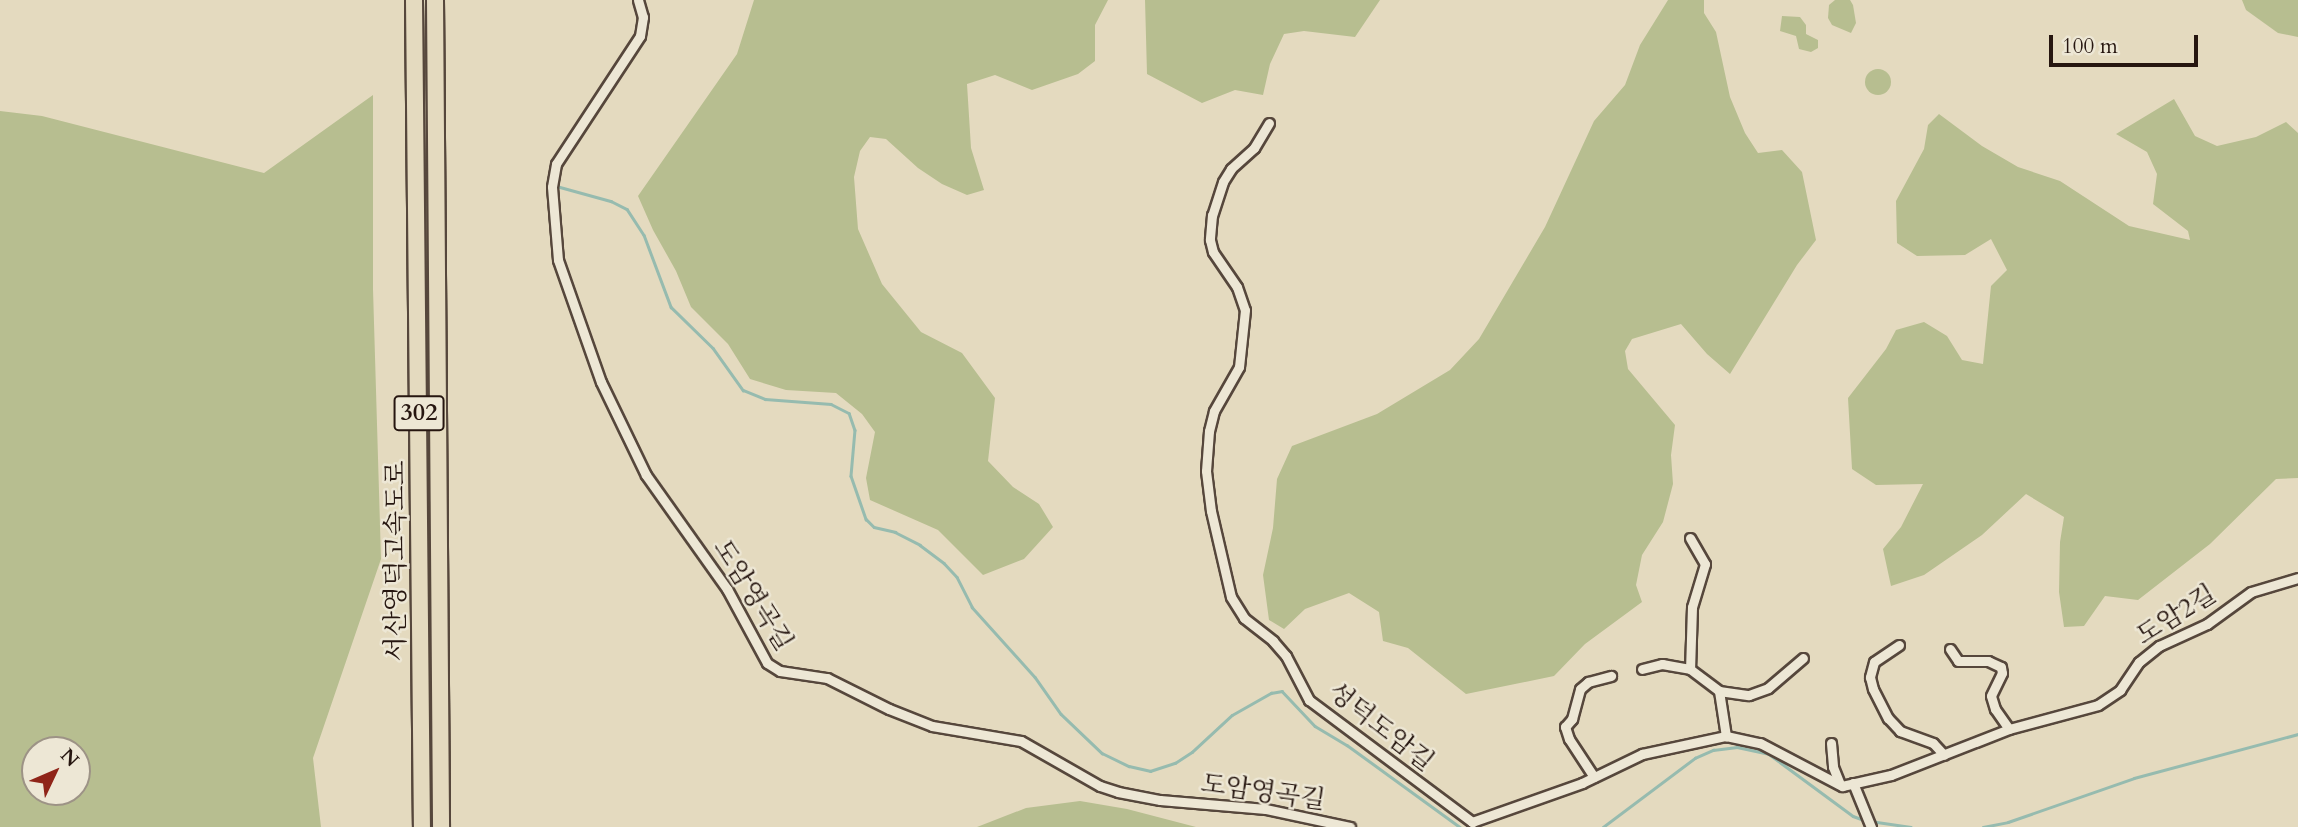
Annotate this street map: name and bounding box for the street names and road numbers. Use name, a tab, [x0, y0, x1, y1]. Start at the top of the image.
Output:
road number: 302	[393, 392, 445, 434]
street label: 서산영덕고속도로	[380, 461, 412, 661]
street label: 도암영곡길	[706, 533, 800, 657]
street label: 도암2길	[2130, 578, 2222, 652]
street label: 성덕도암길	[1322, 676, 1440, 778]
street label: 도암영곡길	[1199, 768, 1327, 816]

